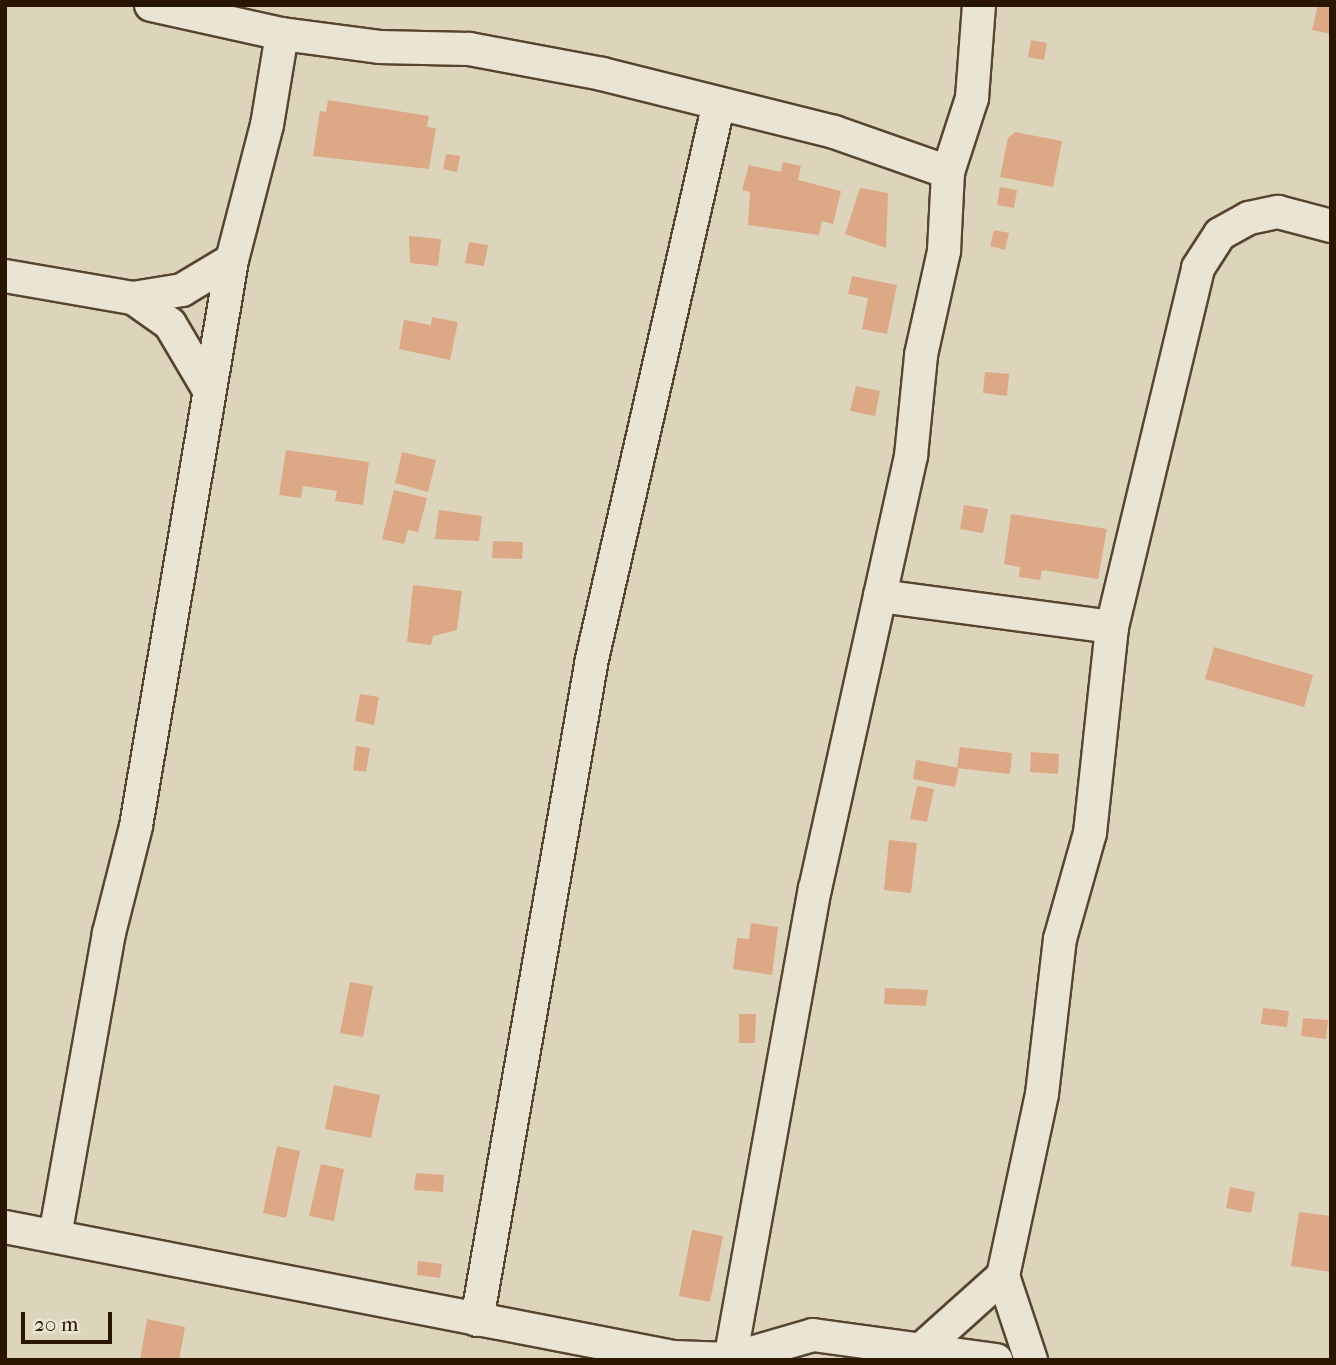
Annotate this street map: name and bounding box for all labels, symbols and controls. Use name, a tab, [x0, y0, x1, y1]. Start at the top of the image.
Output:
scale bar	[24, 1298, 116, 1342]
text: 20 m	[34, 1312, 78, 1336]

